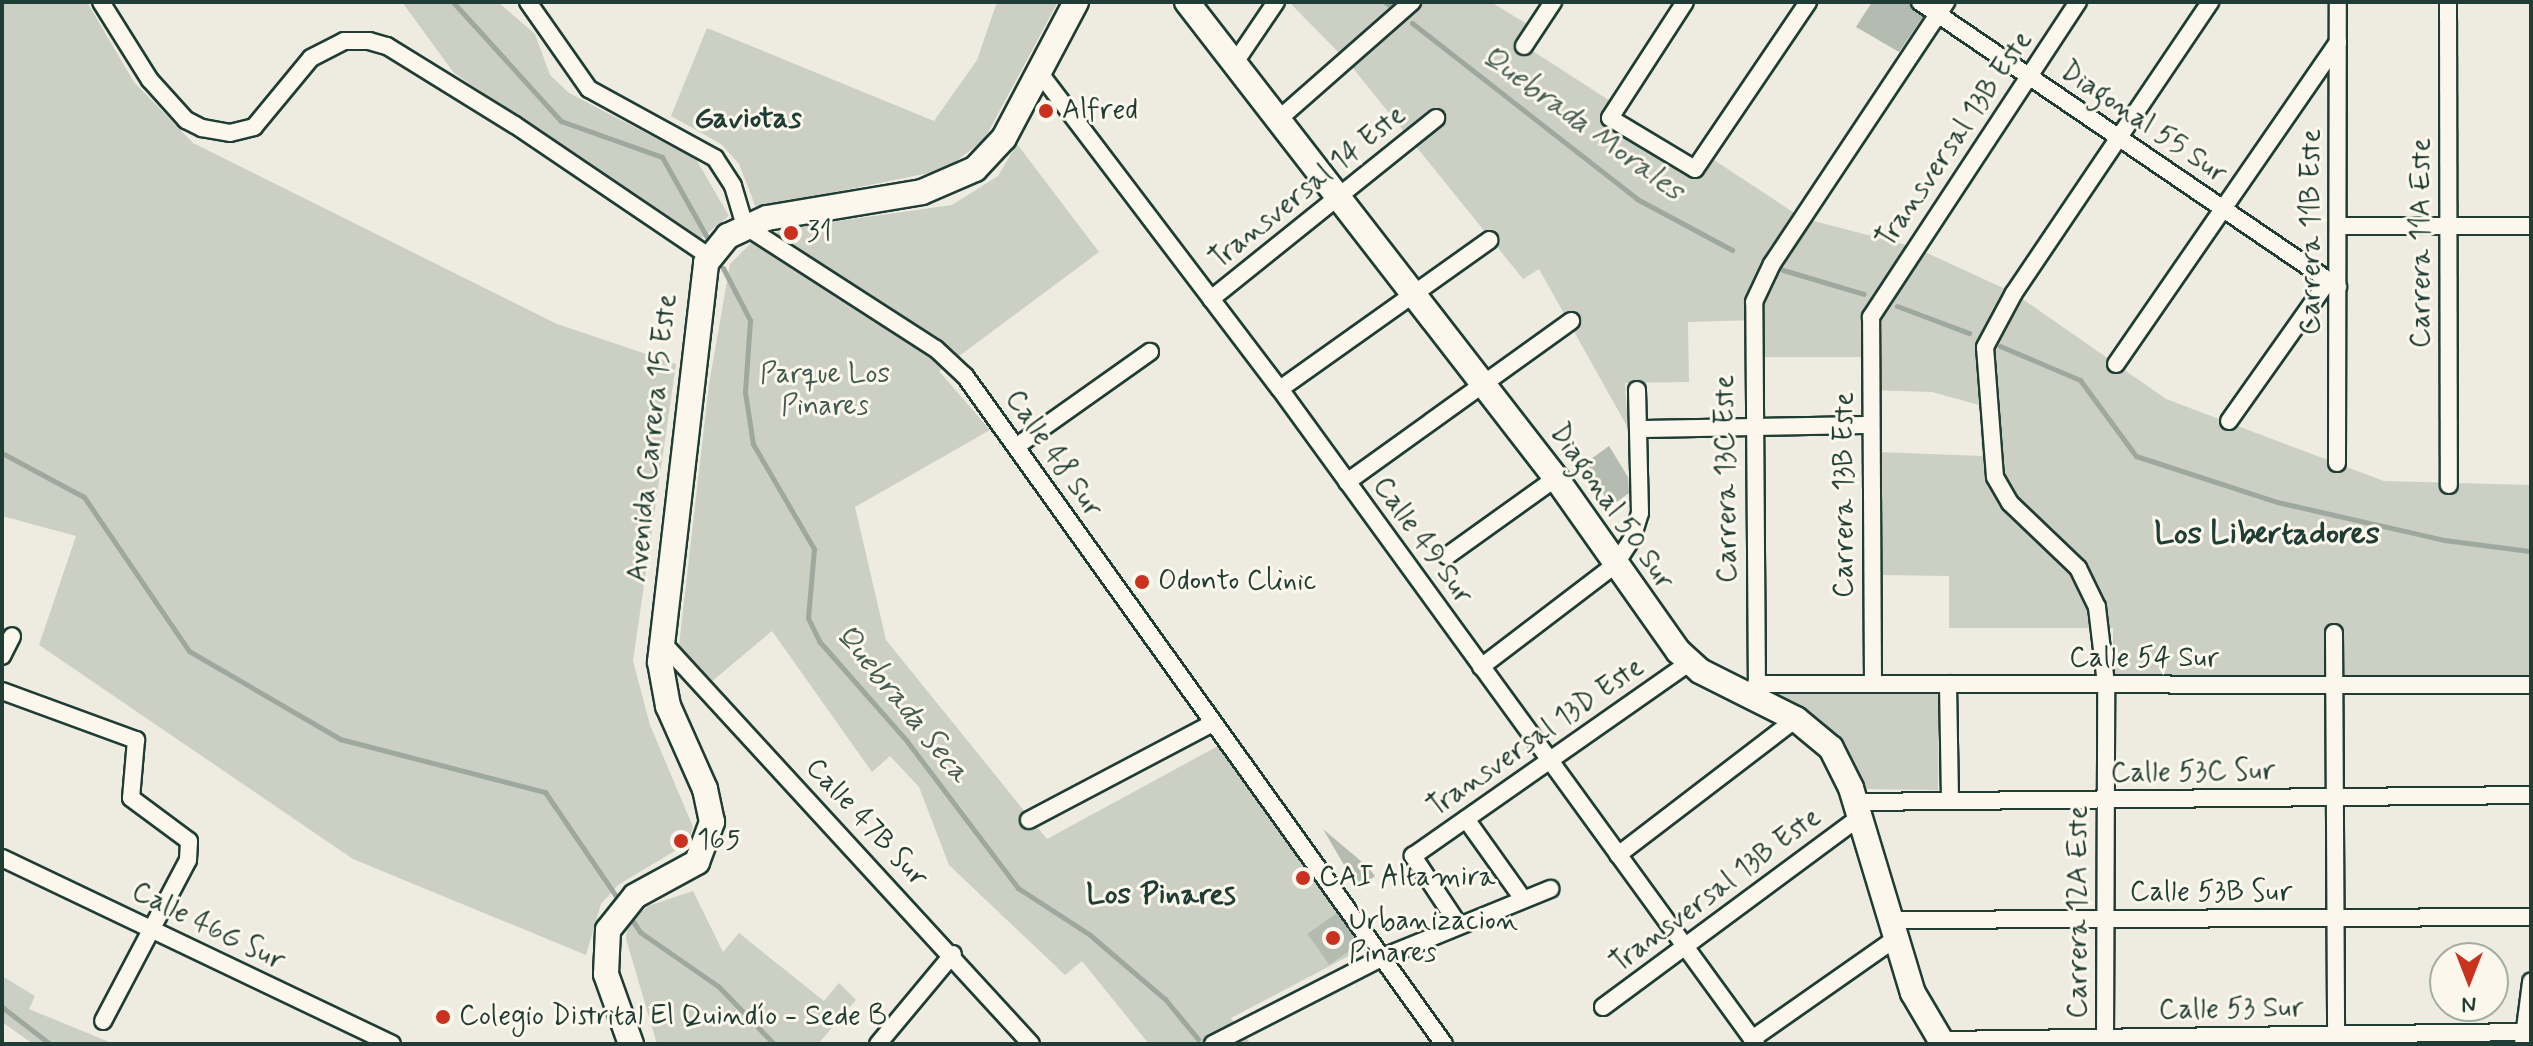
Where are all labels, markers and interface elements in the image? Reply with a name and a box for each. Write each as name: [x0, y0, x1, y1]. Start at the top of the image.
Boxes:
street label: Transversal 13B Este: [1870, 25, 2040, 255]
water label: Quebrada Morales: [1477, 41, 1687, 207]
street label: Diagonal 55 Sur: [2053, 55, 2233, 191]
place label: Alfred: [1062, 94, 1138, 128]
street label: Transversal 14 Este: [1203, 99, 1413, 277]
district label: Gaviotas: [694, 101, 802, 137]
marker: Alfred: [1037, 102, 1055, 120]
street label: Carrera 11B Este: [2295, 129, 2329, 335]
street label: Carrera 11A Este: [2405, 140, 2439, 346]
place label: 31: [807, 216, 832, 250]
marker: 31: [782, 224, 800, 242]
street label: Avenida Carrera 15 Este: [621, 291, 685, 585]
park label: Parque Los Pinares: [760, 358, 890, 424]
street label: Carrera 13C Este: [1708, 375, 1746, 583]
street label: Calle 48 Sur: [997, 384, 1109, 524]
street label: Carrera 13B Este: [1828, 392, 1862, 598]
street label: Diagonal 50 Sur: [1541, 418, 1681, 596]
street label: Calle 49 Sur: [1365, 471, 1479, 611]
district label: Los Libertadores: [2154, 515, 2380, 553]
place label: Odonto Clinic: [1158, 565, 1316, 599]
marker: Odonto Clinic: [1133, 573, 1151, 591]
water label: Quebrada Seca: [827, 617, 977, 791]
street label: Calle 54 Sur: [2069, 642, 2219, 676]
street label: Transversal 13D Este: [1421, 651, 1651, 825]
street label: Calle 47B Sur: [798, 752, 934, 894]
street label: Calle 53C Sur: [2110, 755, 2276, 791]
street label: Transversal 13B Este: [1604, 801, 1828, 981]
street label: Carrera 12A Este: [2062, 807, 2096, 1017]
place label: 165: [697, 824, 741, 858]
marker: 165: [672, 832, 690, 850]
place label: CAI Altamira: [1319, 861, 1493, 895]
marker: CAI Altamira: [1294, 869, 1312, 887]
street label: Calle 46G Sur: [126, 875, 290, 979]
street label: Calle 53B Sur: [2130, 876, 2292, 910]
district label: Los Pinares: [1088, 877, 1234, 913]
place label: Urbanizacion Pinares: [1349, 905, 1518, 971]
marker: Urbanizacion Pinares: [1324, 929, 1342, 947]
north arrow: [2429, 942, 2509, 1022]
text: N: [2462, 990, 2476, 1018]
street label: Calle 53 Sur: [2158, 992, 2304, 1028]
place label: Colegio Distrital El Quindío - Sede B: [459, 1000, 881, 1034]
marker: Colegio Distrital El Quindío - Sede B: [434, 1008, 452, 1026]

